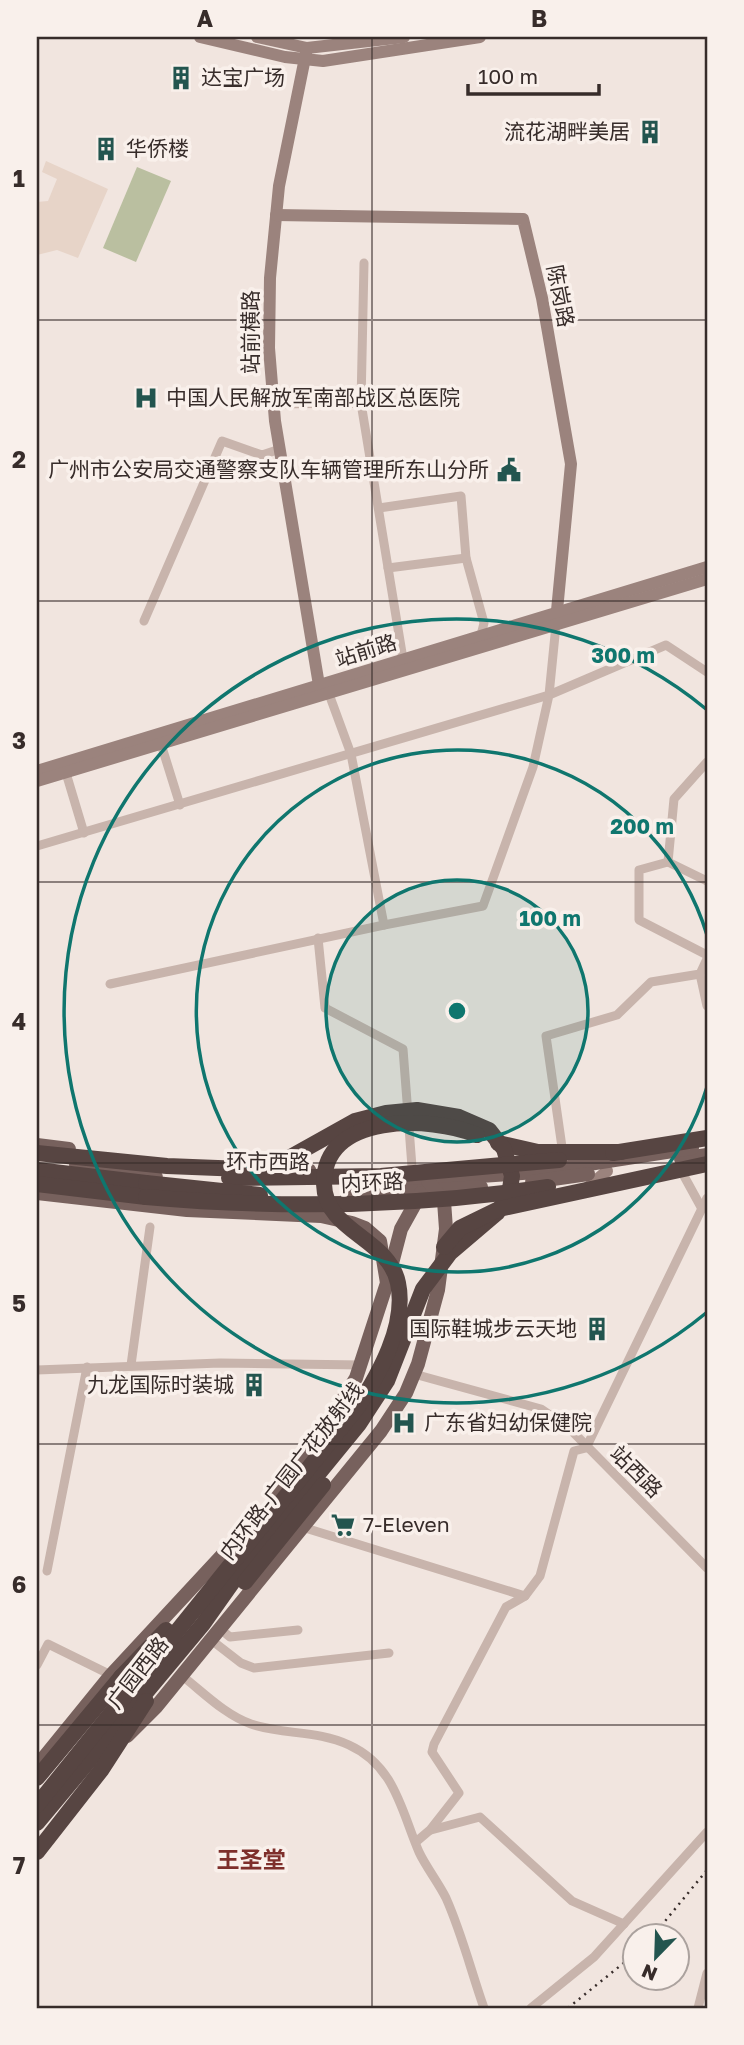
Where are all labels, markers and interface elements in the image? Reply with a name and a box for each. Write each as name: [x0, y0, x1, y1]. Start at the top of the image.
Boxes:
text: A: [197, 4, 214, 32]
text: B: [531, 4, 547, 32]
scale bar: [468, 52, 599, 96]
text: 100 m: [478, 63, 538, 89]
building icon: 达宝广场: [167, 64, 195, 92]
place label: 达宝广场: [201, 64, 285, 90]
place label: 流花湖畔美居: [504, 118, 630, 144]
building icon: 流花湖畔美居: [636, 118, 664, 146]
building icon: 华侨楼: [92, 135, 120, 163]
place label: 华侨楼: [126, 135, 189, 161]
text: 1: [13, 164, 25, 192]
street label: 陈岗路: [542, 262, 580, 329]
street label: 站前横路: [237, 290, 263, 374]
hospital icon: 中国人民解放军南部战区总医院: [132, 384, 160, 412]
place label: 中国人民解放军南部战区总医院: [166, 384, 460, 410]
text: 2: [12, 445, 26, 473]
place label: 广州市公安局交通警察支队车辆管理所东山分所: [48, 456, 489, 482]
public building icon: 广州市公安局交通警察支队车辆管理所东山分所: [495, 456, 523, 484]
street label: 站前路: [332, 628, 400, 672]
text: 300 m: [591, 642, 655, 668]
text: 3: [12, 726, 26, 754]
text: 200 m: [610, 813, 674, 839]
text: 100 m: [519, 905, 581, 931]
centre of rings: [445, 999, 469, 1023]
text: 4: [12, 1007, 26, 1035]
street label: 环市西路: [226, 1147, 310, 1175]
street label: 内环路: [340, 1167, 404, 1197]
text: 5: [12, 1289, 26, 1317]
place label: 国际鞋城步云天地: [409, 1315, 577, 1341]
building icon: 国际鞋城步云天地: [583, 1315, 611, 1343]
place label: 九龙国际时装城: [87, 1371, 234, 1397]
building icon: 九龙国际时装城: [240, 1371, 268, 1399]
street label: 内环路-广园广花放射线: [214, 1376, 369, 1564]
hospital icon: 广东省妇幼保健院: [390, 1409, 418, 1437]
place label: 广东省妇幼保健院: [424, 1409, 592, 1435]
street label: 站西路: [605, 1440, 668, 1503]
supermarket icon: 7-Eleven: [329, 1511, 357, 1539]
place label: 7-Eleven: [363, 1511, 450, 1537]
text: 6: [12, 1570, 26, 1598]
street label: 广园西路: [101, 1631, 173, 1713]
district label: 王圣堂: [217, 1845, 286, 1873]
text: 7: [13, 1851, 25, 1879]
north arrow: [622, 1923, 692, 1993]
text: N: [638, 1960, 660, 1987]

